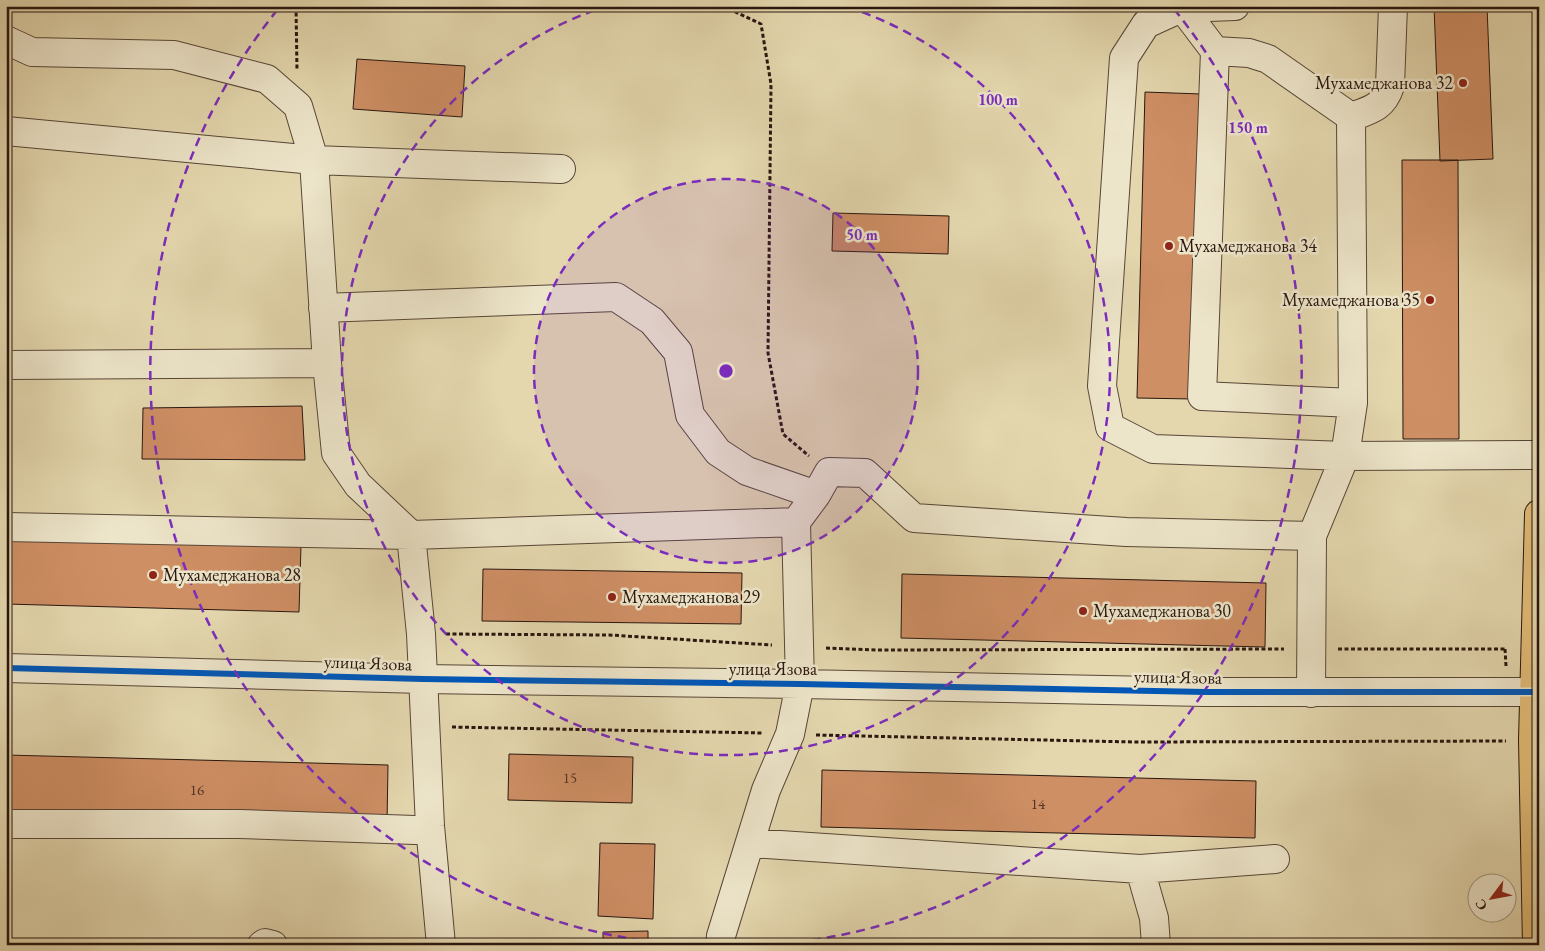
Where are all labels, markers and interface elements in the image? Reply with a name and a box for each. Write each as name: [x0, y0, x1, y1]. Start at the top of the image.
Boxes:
place label: Мухамеджанова 32: [1315, 71, 1453, 94]
marker: Мухамеджанова 32: [1457, 77, 1469, 89]
text: 100 m: [978, 90, 1018, 109]
text: 150 m: [1228, 118, 1268, 137]
text: 50 m: [846, 225, 878, 244]
place label: Мухамеджанова 34: [1179, 234, 1317, 257]
marker: Мухамеджанова 34: [1163, 240, 1175, 252]
place label: Мухамеджанова 35: [1282, 288, 1420, 311]
marker: Мухамеджанова 35: [1424, 294, 1436, 306]
centre of rings: [717, 362, 735, 380]
place label: Мухамеджанова 28: [163, 563, 301, 586]
marker: Мухамеджанова 28: [147, 569, 159, 581]
place label: Мухамеджанова 29: [622, 585, 760, 608]
marker: Мухамеджанова 29: [606, 591, 618, 603]
place label: Мухамеджанова 30: [1093, 599, 1231, 622]
marker: Мухамеджанова 30: [1077, 605, 1089, 617]
street label: улица Язова: [323, 649, 413, 676]
street label: улица Язова: [729, 657, 818, 680]
street label: улица Язова: [1134, 664, 1223, 689]
house number: 15: [563, 768, 577, 787]
house number: 16: [190, 780, 204, 799]
house number: 14: [1031, 794, 1046, 813]
north arrow: [1468, 874, 1518, 924]
text: С: [1471, 896, 1491, 914]

